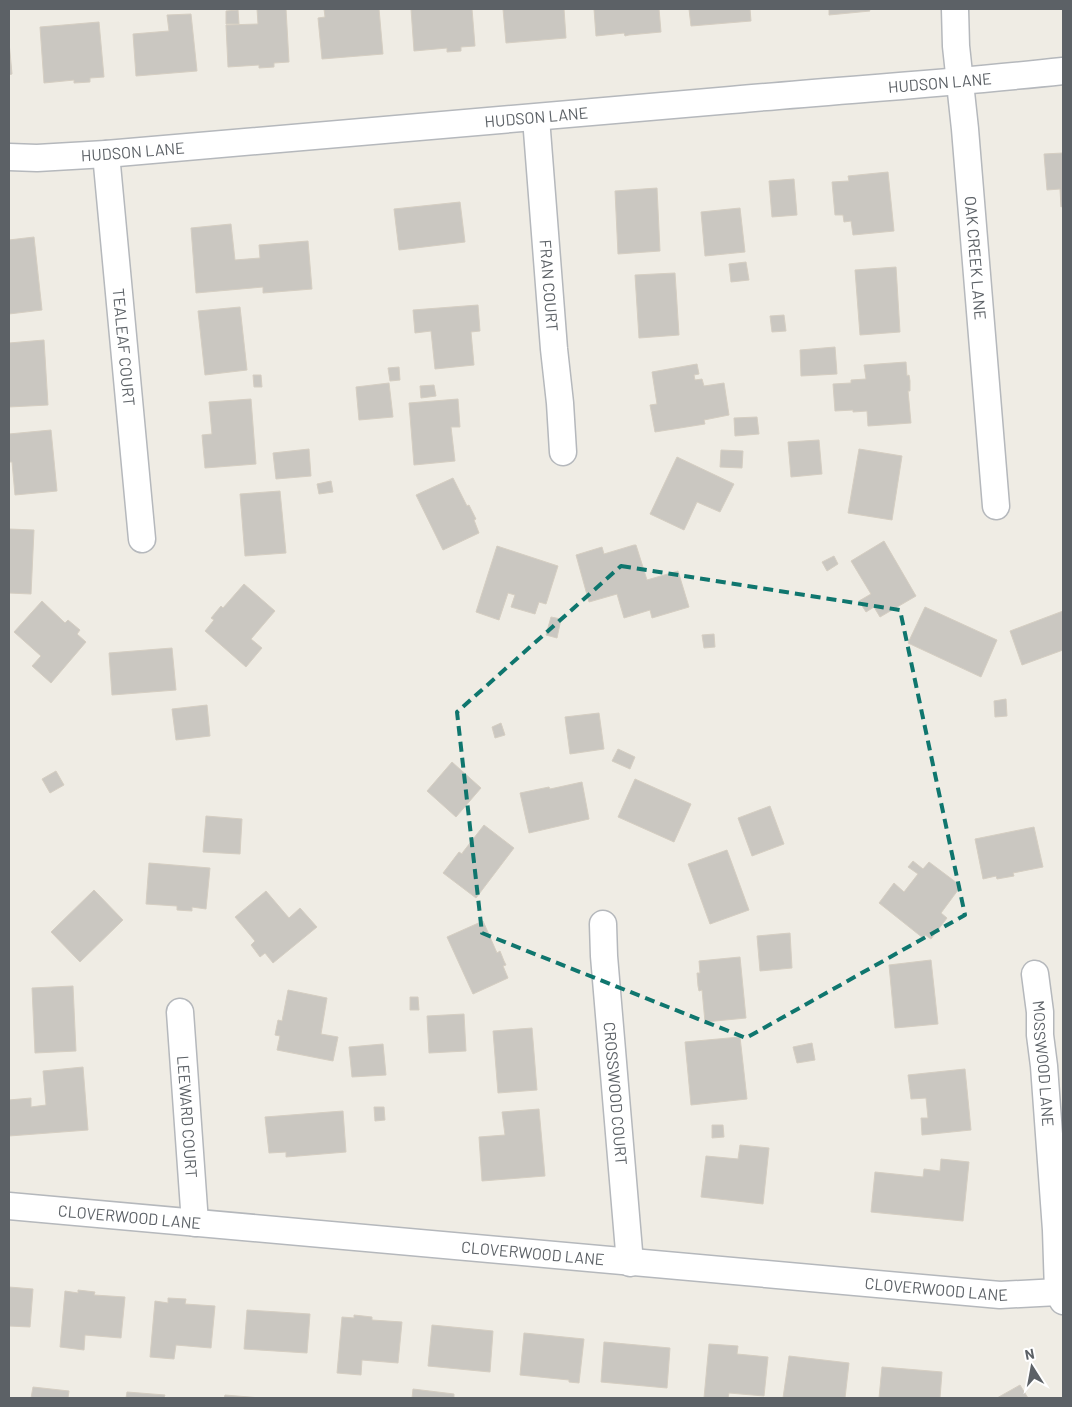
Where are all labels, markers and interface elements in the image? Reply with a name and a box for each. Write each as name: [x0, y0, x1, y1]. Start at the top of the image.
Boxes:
street label: HUDSON LANE: [887, 68, 992, 96]
street label: HUDSON LANE: [484, 103, 589, 131]
street label: HUDSON LANE: [80, 138, 185, 164]
street label: OAK CREEK LANE: [962, 195, 991, 321]
street label: FRAN COURT: [536, 239, 563, 332]
street label: TEALEAF COURT: [110, 287, 140, 407]
street label: MOSSWOOD LANE: [1030, 999, 1058, 1127]
street label: CROSSWOOD COURT: [601, 1021, 632, 1166]
street label: LEEWARD COURT: [174, 1055, 202, 1179]
street label: CLOVERWOOD LANE: [57, 1200, 202, 1232]
street label: CLOVERWOOD LANE: [461, 1237, 605, 1268]
street label: CLOVERWOOD LANE: [864, 1273, 1008, 1304]
north arrow: [1007, 1342, 1057, 1392]
text: N: [1023, 1345, 1036, 1363]

